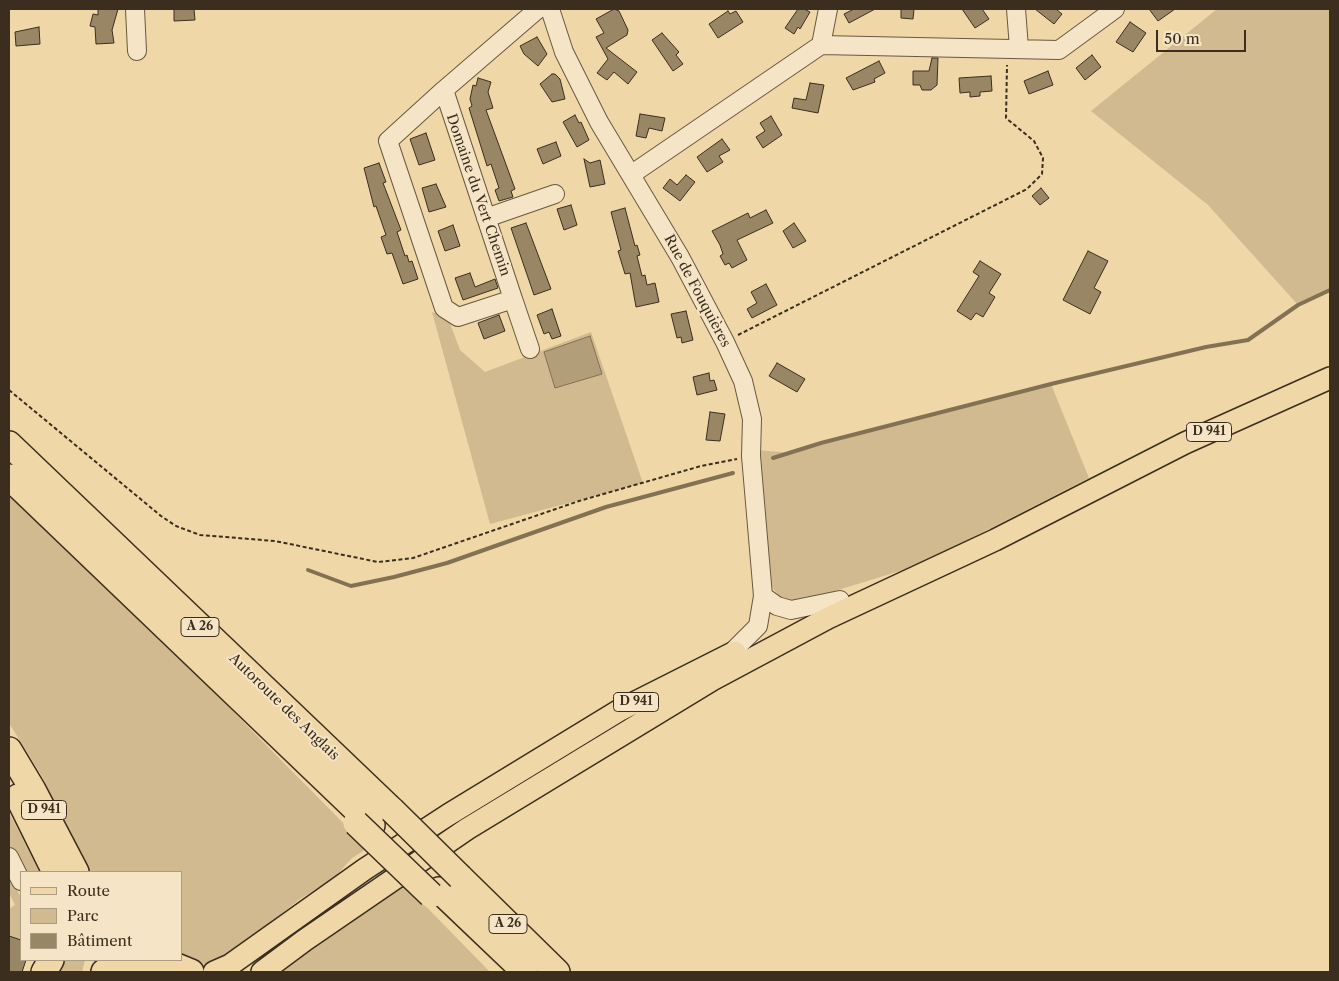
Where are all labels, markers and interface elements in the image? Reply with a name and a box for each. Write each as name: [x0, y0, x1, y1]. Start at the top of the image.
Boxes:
scale bar: [1159, 20, 1249, 52]
text: 50 m: [1164, 29, 1200, 48]
street label: Domaine du Vert Chemin: [442, 112, 514, 278]
street label: Rue de Fouquières: [660, 232, 734, 350]
road number: D 941: [1186, 422, 1232, 442]
road number: A 26: [181, 618, 219, 636]
street label: Autoroute des Anglais: [226, 650, 342, 764]
road number: D 941: [614, 692, 658, 712]
road number: D 941: [22, 800, 66, 820]
legend: [20, 871, 182, 961]
text: Route: [67, 881, 110, 900]
text: Parc: [67, 906, 99, 925]
road number: A 26: [489, 914, 527, 934]
text: Bâtiment: [67, 931, 132, 950]

